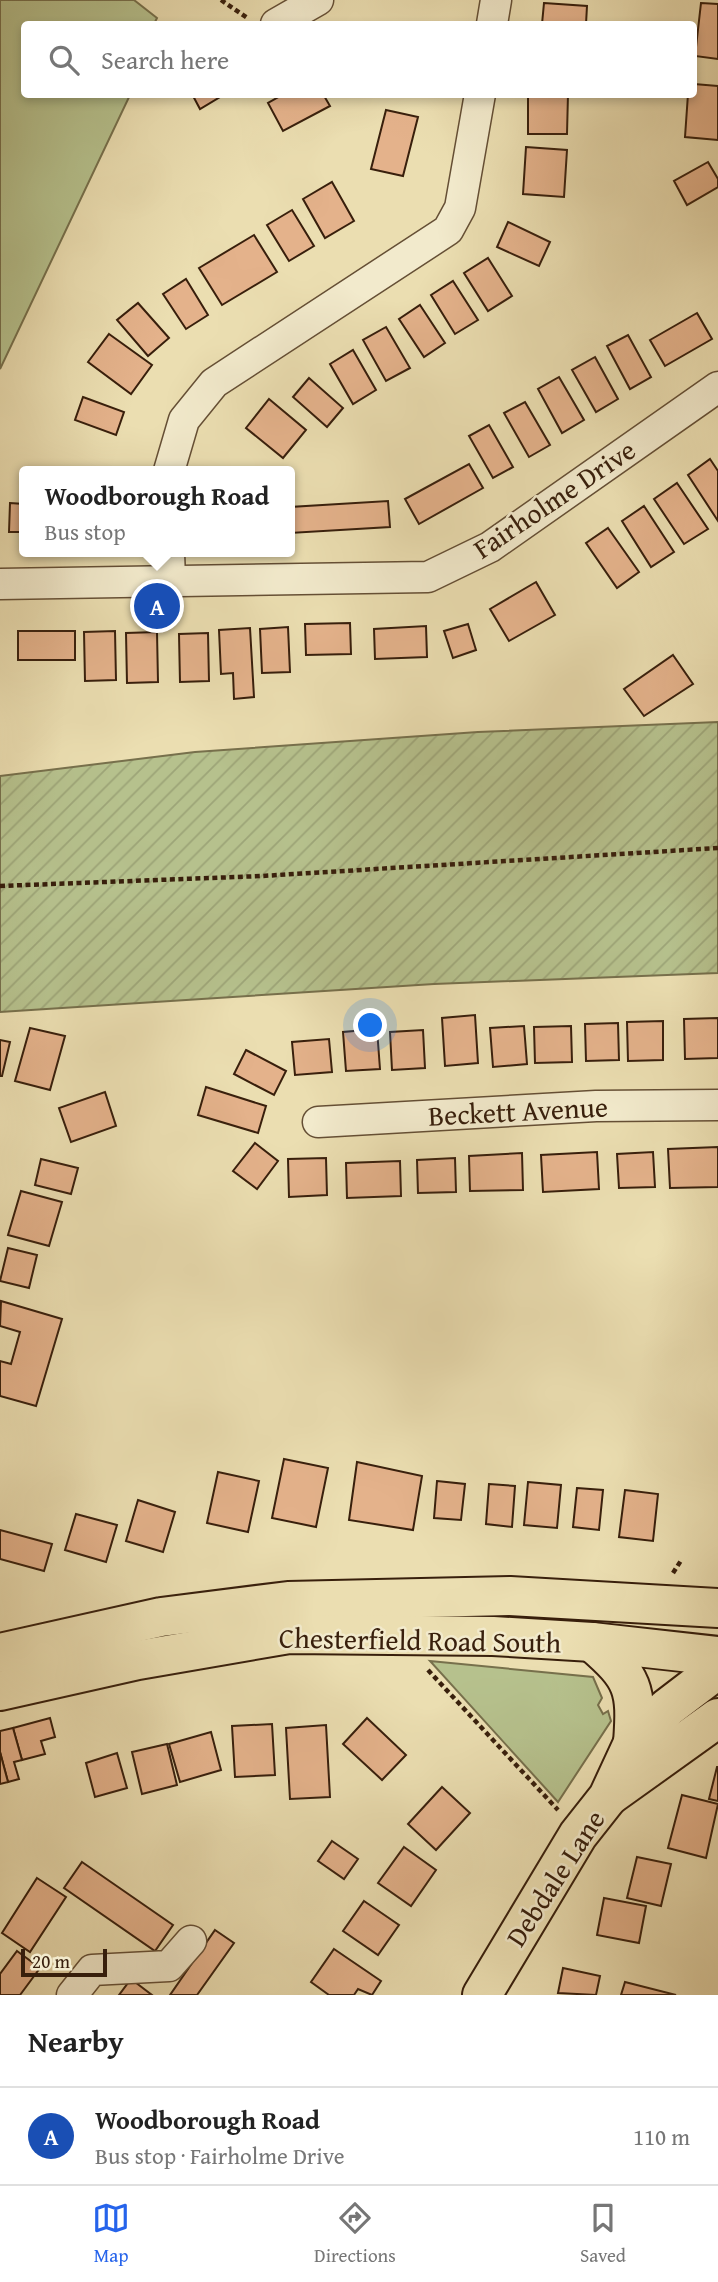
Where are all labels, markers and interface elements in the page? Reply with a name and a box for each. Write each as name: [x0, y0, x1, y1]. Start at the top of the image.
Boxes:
search box: [21, 21, 697, 98]
text: Search here: [101, 40, 229, 79]
icon: search: [45, 41, 83, 79]
street label: Fairholme Drive: [464, 429, 643, 568]
popup: [19, 466, 295, 557]
text: Woodborough Road: [44, 476, 270, 515]
text: Bus stop: [44, 515, 126, 548]
pin: A: [134, 580, 180, 632]
your location: [353, 1008, 387, 1042]
street label: Beckett Avenue: [427, 1085, 609, 1136]
street label: Chesterfield Road South: [279, 1617, 562, 1662]
street label: Debdale Lane: [495, 1801, 614, 1954]
scale bar: [21, 1946, 107, 1978]
text: 20 m: [32, 1947, 70, 1975]
text: Nearby: [28, 2019, 124, 2063]
text: Woodborough Road: [95, 2100, 320, 2139]
text: A: [44, 2120, 58, 2153]
text: 110 m: [633, 2120, 690, 2153]
text: Bus stop · Fairholme Drive: [95, 2139, 345, 2172]
tab: Map: [92, 2199, 130, 2269]
tab: Directions: [314, 2199, 396, 2269]
tab: Saved: [580, 2199, 626, 2269]

